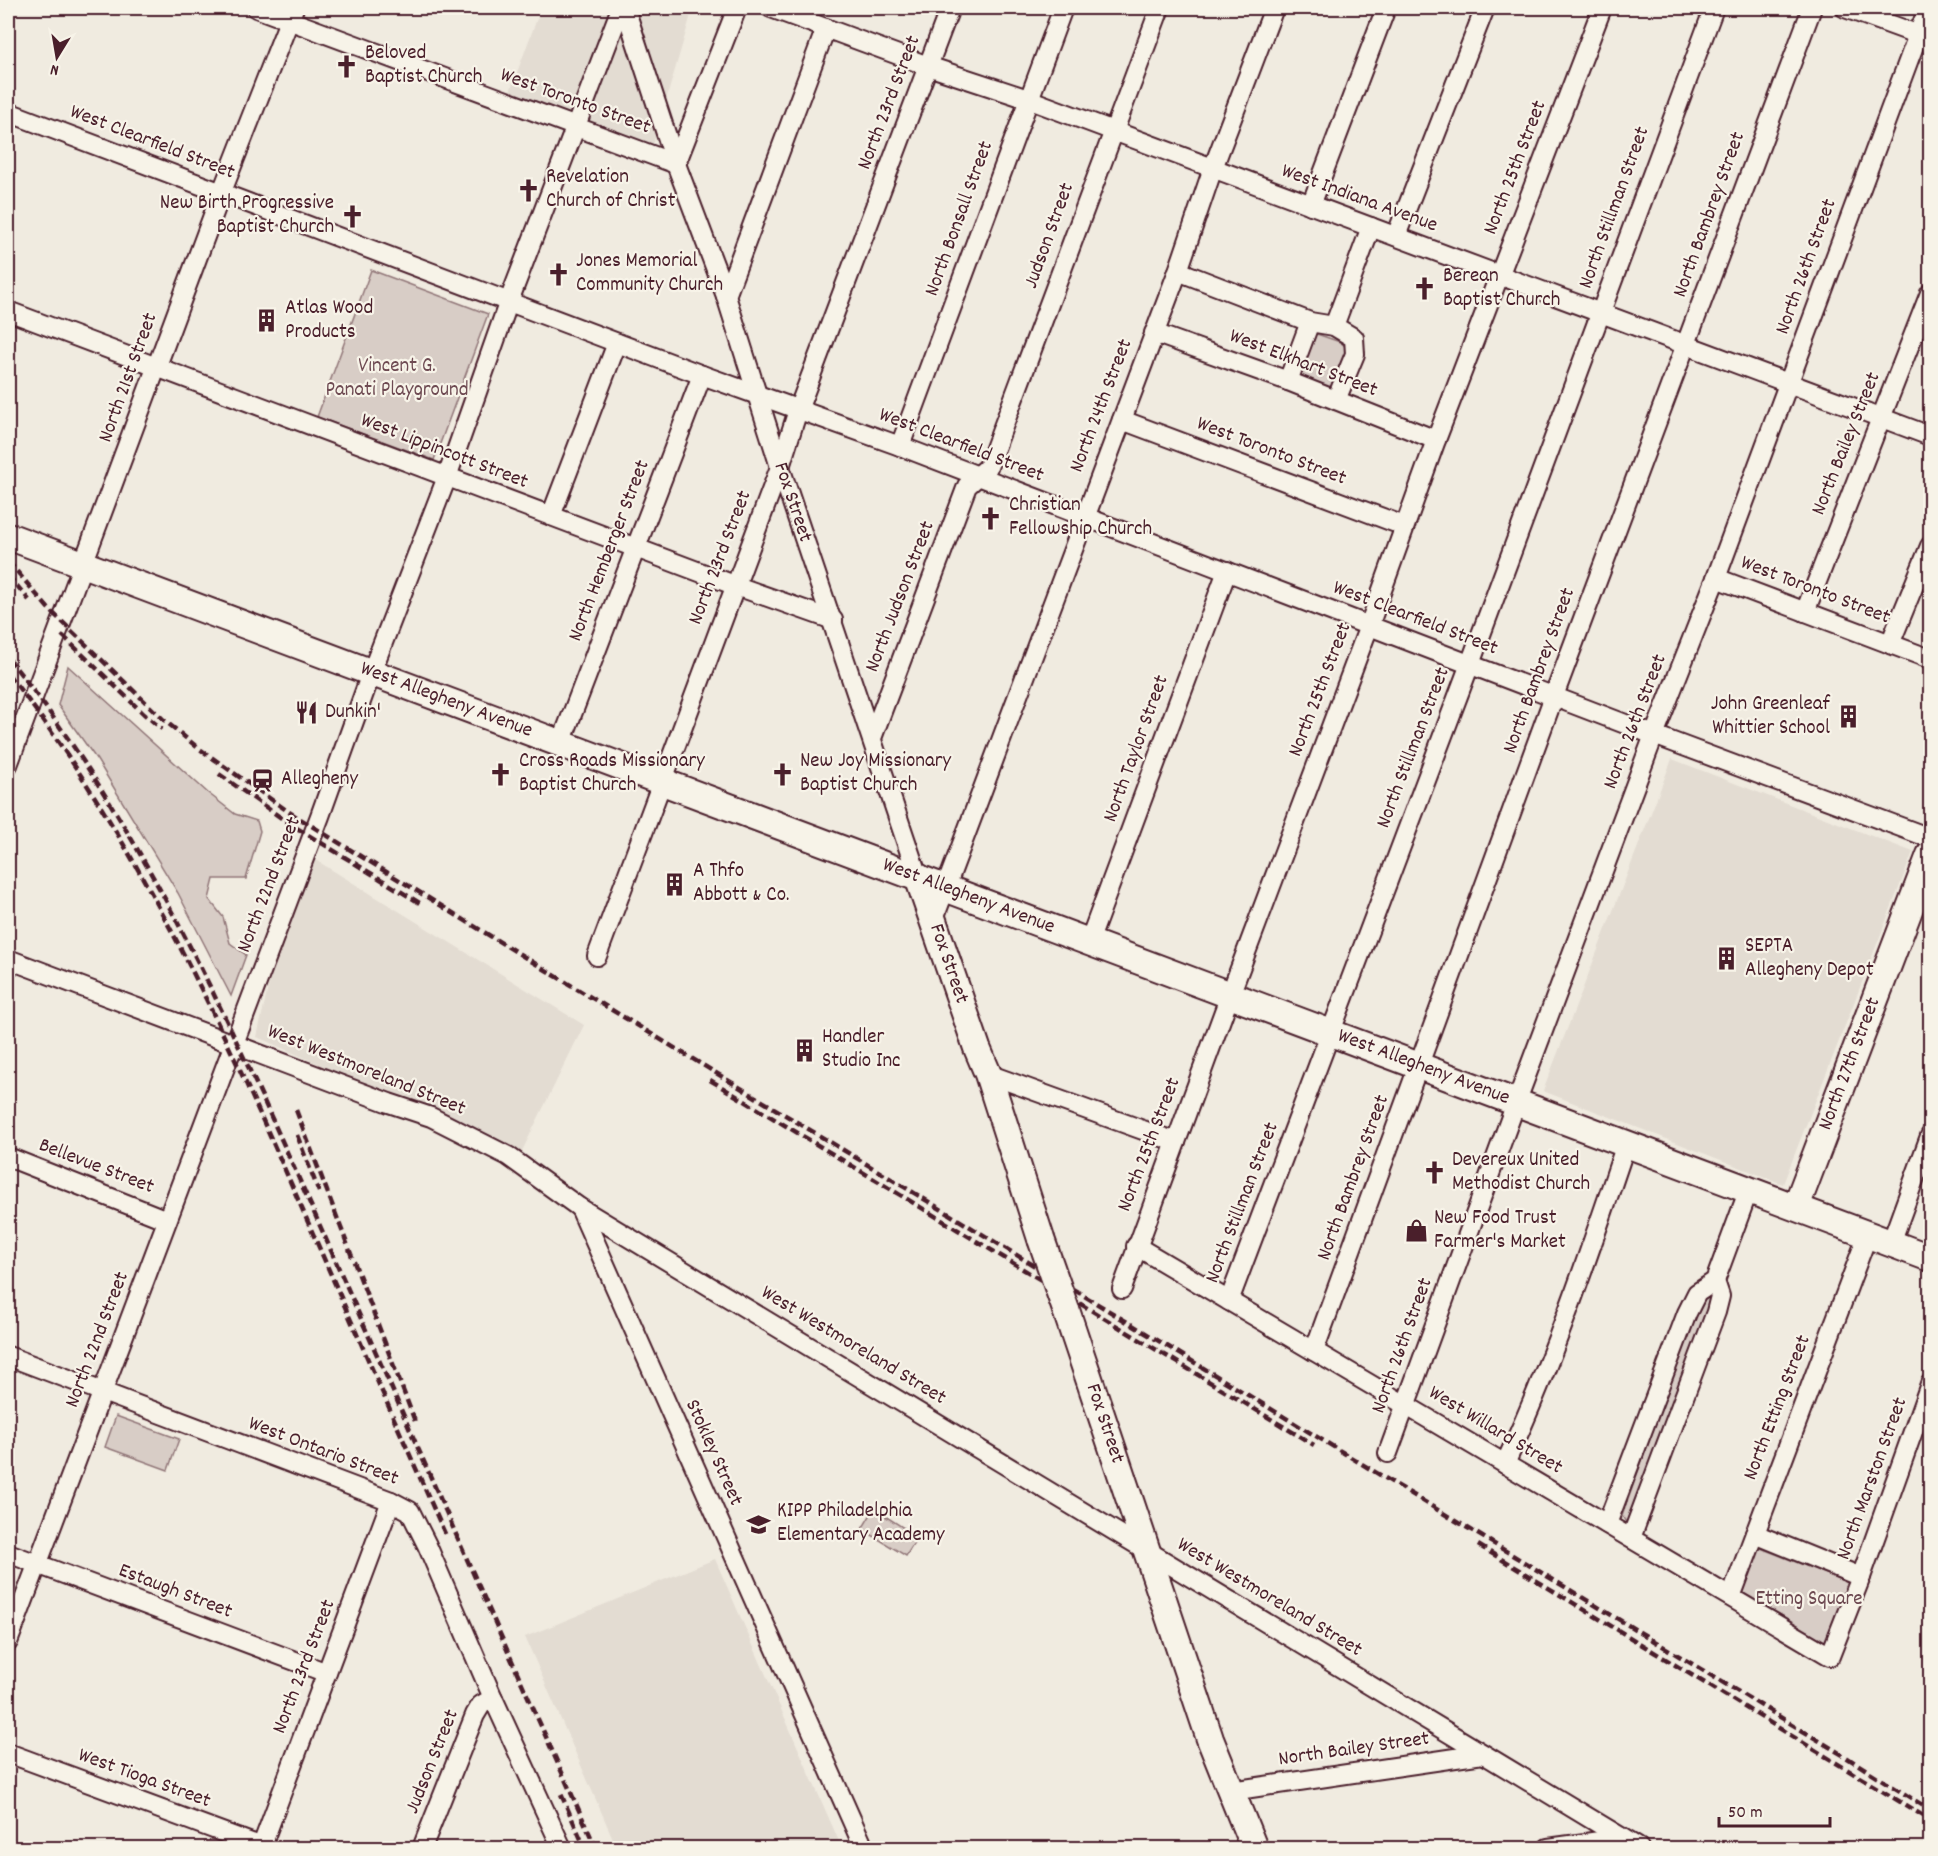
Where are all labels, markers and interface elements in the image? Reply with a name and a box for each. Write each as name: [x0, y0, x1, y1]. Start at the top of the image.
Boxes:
north arrow: [27, 27, 87, 87]
street label: North 23rd Street: [851, 31, 929, 175]
place label: Beloved Baptist Church: [365, 39, 482, 93]
church icon: Beloved Baptist Church: [334, 53, 360, 79]
text: N: [48, 57, 61, 81]
street label: West Toronto Street: [495, 61, 655, 143]
street label: North 25th Street: [1477, 96, 1555, 240]
street label: West Clearfield Street: [65, 98, 239, 188]
street label: North Stillman Street: [1572, 123, 1658, 293]
street label: North Bambrey Street: [1666, 128, 1754, 302]
street label: North Bonsall Street: [918, 137, 1002, 301]
street label: West Indiana Avenue: [1277, 157, 1441, 241]
place label: Revelation Church of Christ: [546, 163, 676, 217]
church icon: Revelation Church of Christ: [515, 177, 541, 203]
street label: Judson Street: [1017, 179, 1083, 293]
place label: New Birth Progressive Baptist Church: [160, 189, 334, 243]
street label: North 26th Street: [1769, 195, 1846, 339]
church icon: New Birth Progressive Baptist Church: [339, 203, 365, 229]
place label: Jones Memorial Community Church: [576, 247, 723, 301]
church icon: Jones Memorial Community Church: [545, 261, 571, 287]
place label: Berean Baptist Church: [1443, 262, 1560, 316]
church icon: Berean Baptist Church: [1412, 276, 1438, 302]
place label: Atlas Wood Products: [285, 294, 373, 348]
building icon: Atlas Wood Products: [254, 308, 280, 334]
street label: North 21st Street: [92, 309, 166, 447]
street label: West Elkhart Street: [1224, 322, 1382, 406]
street label: North 24th Street: [1063, 335, 1141, 477]
park label: Vincent G. Panati Playground: [325, 352, 469, 406]
street label: North Bailey Street: [1805, 368, 1889, 520]
street label: West Clearfield Street: [874, 401, 1048, 491]
street label: West Lippincott Street: [356, 406, 532, 498]
street label: West Toronto Street: [1192, 410, 1351, 494]
street label: North Hemberger Street: [562, 456, 659, 646]
street label: Fox Street: [765, 459, 819, 547]
street label: North 23rd Street: [682, 486, 760, 630]
place label: Christian Fellowship Church: [1009, 491, 1152, 545]
church icon: Christian Fellowship Church: [978, 505, 1004, 531]
street label: North Judson Street: [858, 517, 944, 677]
street label: West Toronto Street: [1736, 549, 1895, 633]
street label: West Clearfield Street: [1328, 574, 1502, 664]
street label: North Bambrey Street: [1496, 584, 1584, 758]
street label: North 25th Street: [1282, 618, 1360, 762]
street label: North 26th Street: [1596, 650, 1676, 794]
street label: West Allegheny Avenue: [356, 655, 537, 747]
street label: North Stillman Street: [1369, 663, 1459, 833]
street label: North Taylor Street: [1096, 671, 1178, 827]
place label: John Greenleaf Whittier School: [1711, 690, 1831, 744]
place label: Dunkin': [325, 698, 381, 728]
restaurant icon: Dunkin': [294, 700, 320, 726]
building icon: John Greenleaf Whittier School: [1835, 704, 1861, 730]
place label: Cross Roads Missionary Baptist Church: [519, 747, 705, 801]
place label: New Joy Missionary Baptist Church: [800, 747, 952, 801]
church icon: Cross Roads Missionary Baptist Church: [488, 761, 514, 787]
church icon: New Joy Missionary Baptist Church: [769, 761, 795, 787]
place label: Allegheny: [281, 765, 358, 795]
station icon: Allegheny: [250, 767, 276, 793]
street label: North 22nd Street: [230, 812, 310, 957]
street label: West Allegheny Avenue: [878, 851, 1059, 943]
place label: A Thfo Abbott & Co.: [693, 857, 790, 911]
building icon: A Thfo Abbott & Co.: [662, 871, 688, 897]
street label: Fox Street: [920, 920, 976, 1008]
place label: SEPTA Allegheny Depot: [1745, 932, 1874, 986]
building icon: SEPTA Allegheny Depot: [1714, 946, 1740, 972]
street label: North 27th Street: [1811, 993, 1889, 1135]
street label: West Westmoreland Street: [262, 1017, 470, 1125]
street label: West Allegheny Avenue: [1333, 1022, 1514, 1114]
place label: Handler Studio Inc: [822, 1023, 901, 1077]
building icon: Handler Studio Inc: [791, 1037, 817, 1063]
street label: North 25th Street: [1111, 1073, 1189, 1217]
street label: North Bambrey Street: [1310, 1091, 1398, 1265]
street label: North Stillman Street: [1198, 1118, 1288, 1288]
street label: Bellevue Street: [34, 1131, 158, 1203]
place label: Devereux United Methodist Church: [1452, 1146, 1590, 1200]
church icon: Devereux United Methodist Church: [1421, 1160, 1447, 1186]
place label: New Food Trust Farmer's Market: [1434, 1204, 1566, 1258]
shop icon: New Food Trust Farmer's Market: [1403, 1218, 1429, 1244]
street label: North 22nd Street: [58, 1267, 138, 1412]
street label: North 26th Street: [1365, 1274, 1442, 1418]
street label: West Westmoreland Street: [755, 1279, 952, 1413]
street label: North Etting Street: [1737, 1331, 1820, 1485]
street label: West Willard Street: [1422, 1379, 1568, 1483]
street label: Fox Street: [1077, 1380, 1132, 1468]
street label: North Marston Street: [1830, 1393, 1916, 1565]
street label: Stokley Street: [676, 1395, 750, 1511]
street label: West Ontario Street: [243, 1410, 403, 1495]
place label: KIPP Philadelphia Elementary Academy: [777, 1497, 945, 1551]
school or university icon: KIPP Philadelphia Elementary Academy: [746, 1511, 772, 1537]
street label: West Westmoreland Street: [1171, 1531, 1368, 1665]
street label: Estaugh Street: [114, 1557, 236, 1628]
park label: Etting Square: [1755, 1585, 1863, 1615]
street label: North 23rd Street: [266, 1595, 344, 1739]
street label: Judson Street: [398, 1705, 468, 1819]
street label: North Bailey Street: [1277, 1725, 1432, 1775]
street label: West Tioga Street: [73, 1741, 215, 1817]
scale bar: [1719, 1790, 1830, 1828]
text: 50 m: [1728, 1801, 1763, 1826]

